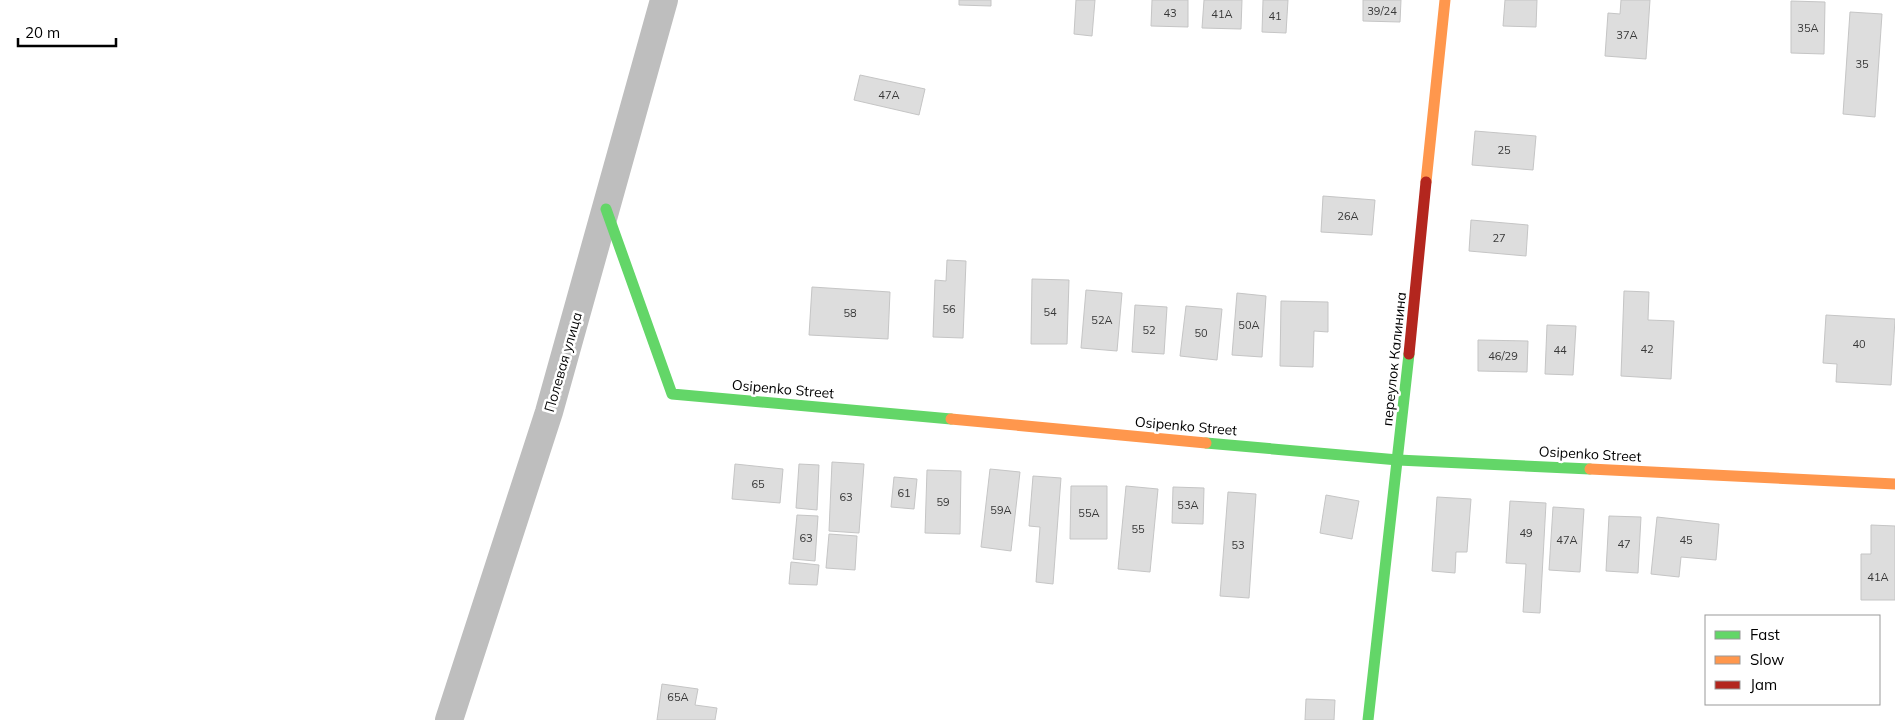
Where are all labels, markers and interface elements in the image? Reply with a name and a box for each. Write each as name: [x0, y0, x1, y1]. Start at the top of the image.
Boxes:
house number: 39/24: [1367, 4, 1397, 18]
house number: 43: [1163, 6, 1177, 20]
house number: 41А: [1211, 7, 1233, 21]
house number: 41: [1268, 9, 1282, 23]
scale bar: [18, 15, 115, 47]
house number: 35А: [1797, 21, 1819, 35]
text: 20 m: [25, 23, 60, 42]
house number: 37А: [1616, 28, 1638, 42]
house number: 35: [1855, 57, 1869, 71]
house number: 47А: [878, 88, 900, 102]
house number: 25: [1497, 143, 1511, 157]
house number: 26А: [1337, 209, 1359, 223]
house number: 27: [1492, 231, 1506, 245]
street label: переулок Калинина: [1378, 291, 1410, 427]
house number: 56: [942, 302, 956, 316]
house number: 54: [1043, 305, 1057, 319]
house number: 58: [843, 306, 857, 320]
street label: Полевая улица: [540, 310, 586, 414]
house number: 52А: [1091, 313, 1113, 327]
house number: 50А: [1238, 318, 1260, 332]
house number: 52: [1142, 323, 1156, 337]
house number: 50: [1194, 326, 1208, 340]
house number: 40: [1852, 337, 1866, 351]
house number: 42: [1640, 342, 1654, 356]
house number: 44: [1553, 343, 1567, 357]
house number: 46/29: [1488, 349, 1518, 363]
street label: Osipenko Street: [731, 376, 835, 402]
street label: Osipenko Street: [1134, 413, 1238, 439]
street label: Osipenko Street: [1538, 442, 1642, 466]
house number: 65: [751, 477, 765, 491]
house number: 61: [897, 486, 911, 500]
house number: 63: [839, 490, 853, 504]
house number: 59: [936, 495, 950, 509]
house number: 53А: [1177, 498, 1199, 512]
house number: 59А: [990, 503, 1012, 517]
house number: 55А: [1078, 506, 1100, 520]
house number: 55: [1131, 522, 1145, 536]
house number: 49: [1519, 526, 1533, 540]
house number: 63: [799, 531, 813, 545]
house number: 47А: [1556, 533, 1578, 547]
house number: 45: [1679, 533, 1693, 547]
house number: 47: [1617, 537, 1631, 551]
house number: 53: [1231, 538, 1245, 552]
house number: 41А: [1867, 570, 1889, 584]
legend: [1705, 615, 1880, 705]
text: Fast: [1750, 625, 1780, 644]
text: Slow: [1750, 650, 1784, 669]
text: Jam: [1750, 675, 1777, 694]
house number: 65А: [667, 690, 689, 704]

